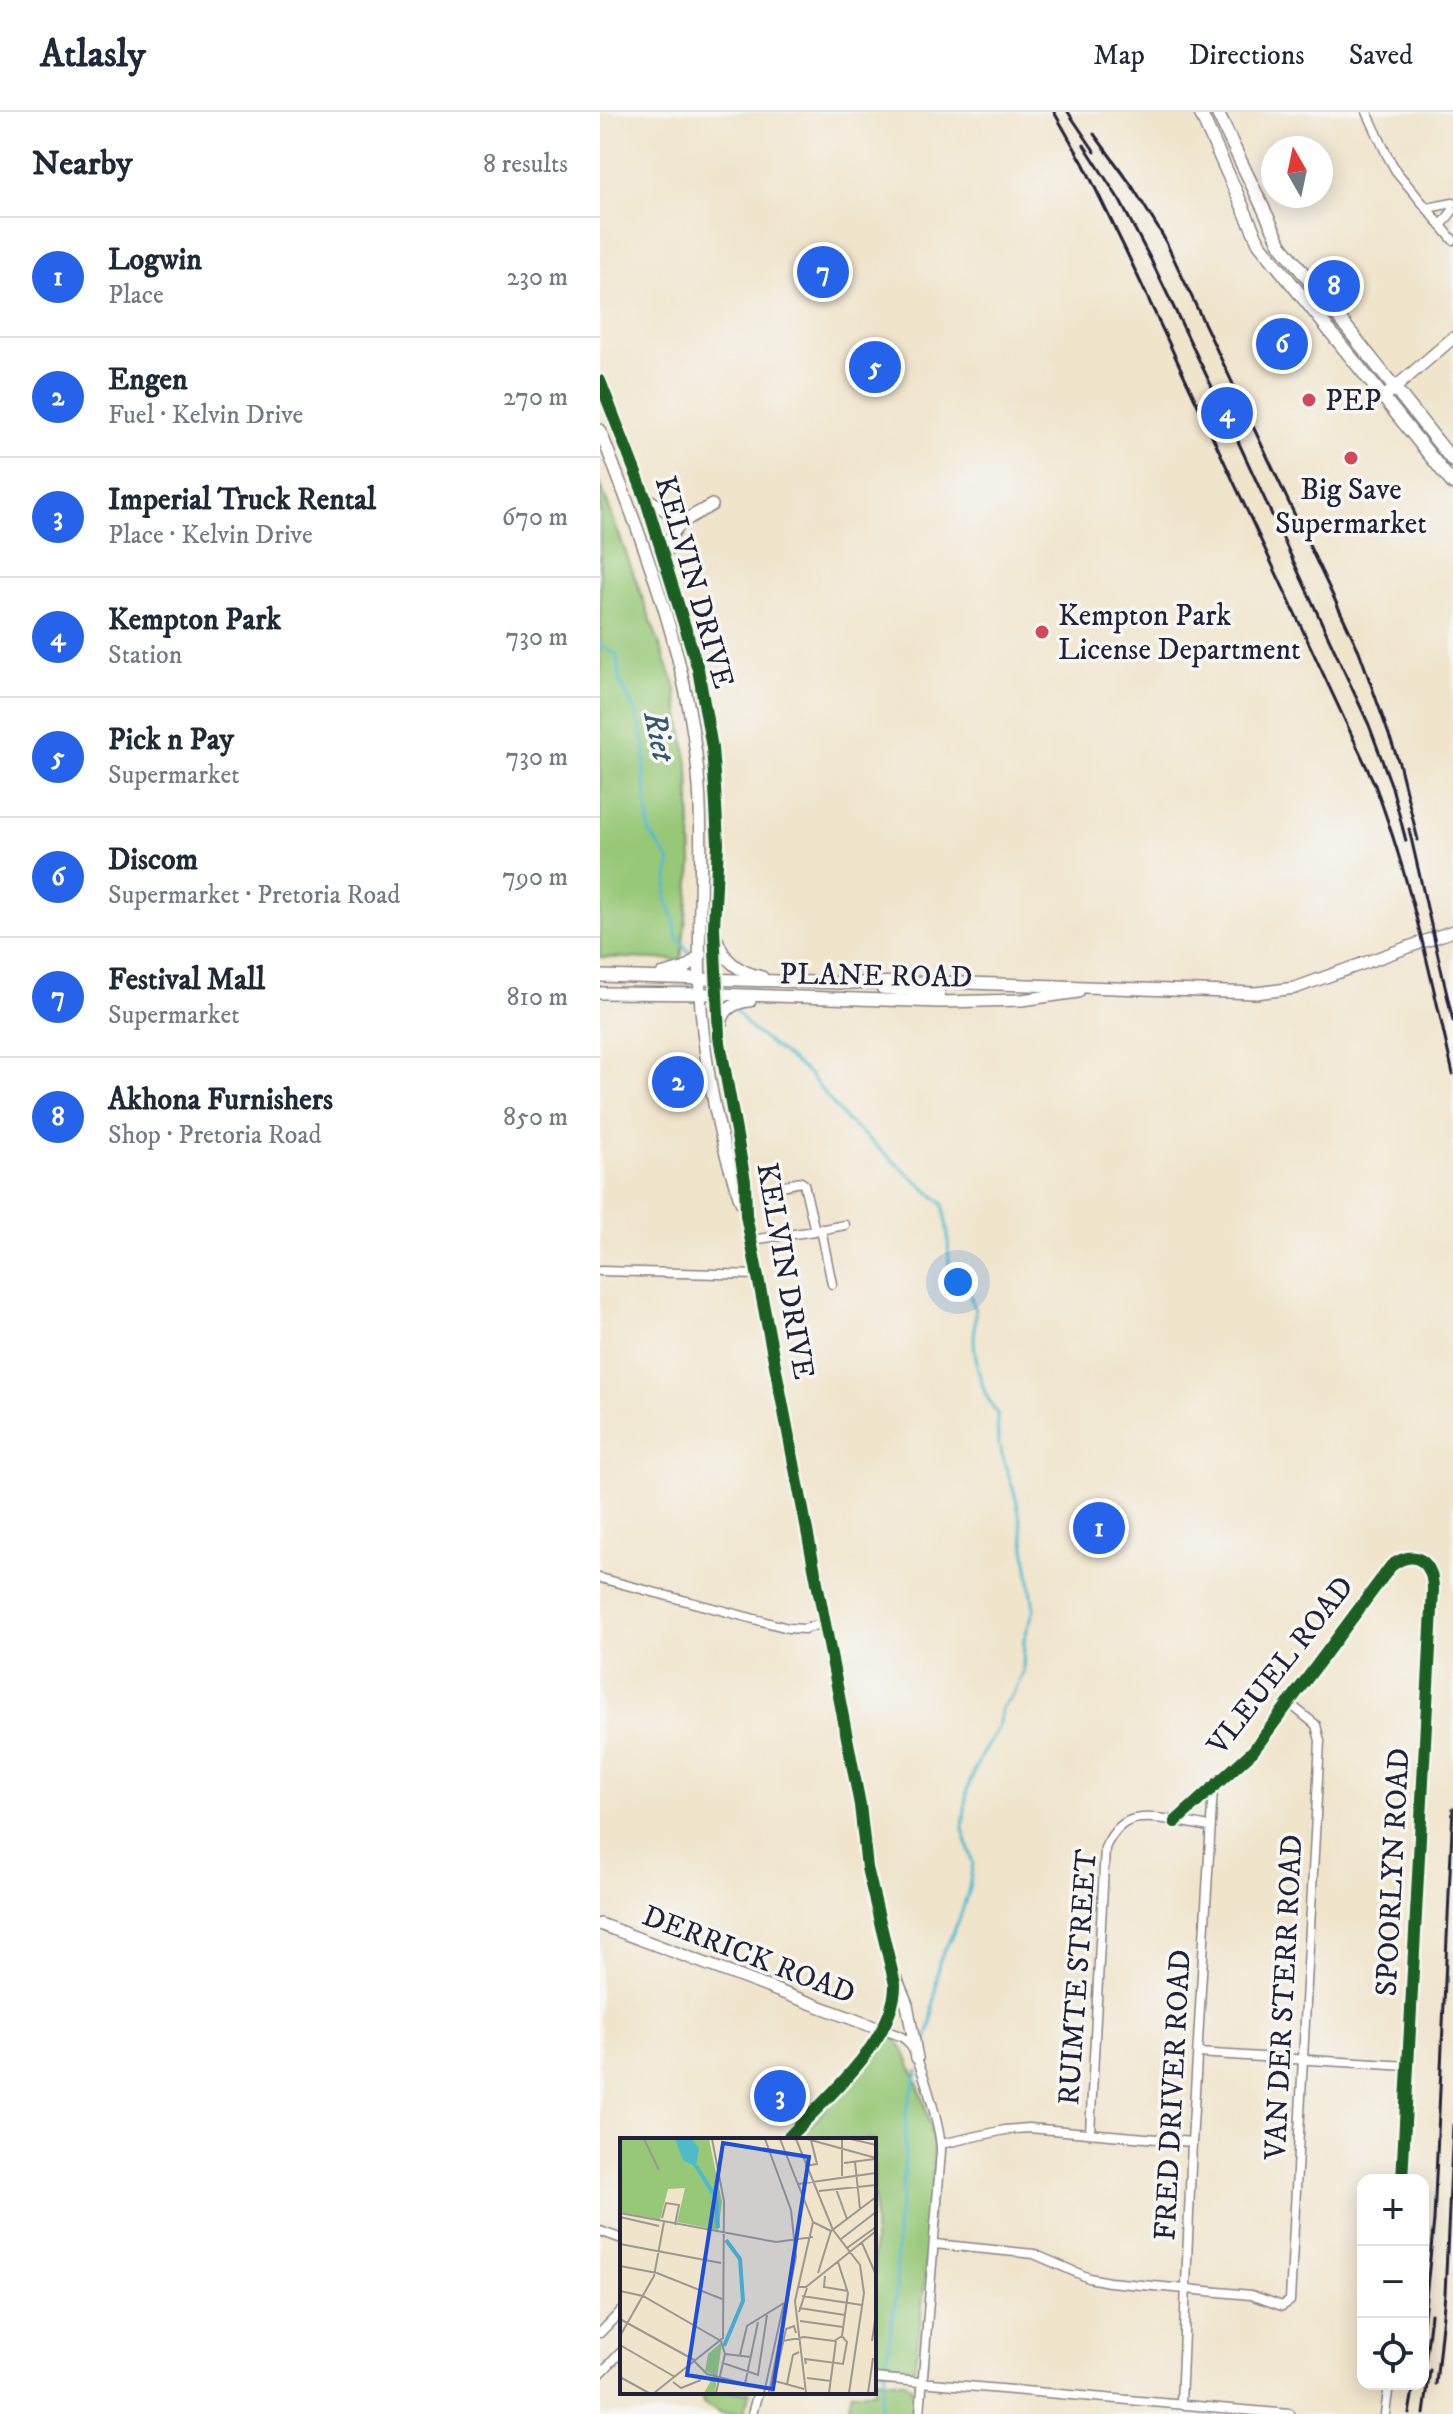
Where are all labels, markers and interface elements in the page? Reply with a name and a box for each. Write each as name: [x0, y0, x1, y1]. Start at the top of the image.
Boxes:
text: Atlasly: [40, 31, 146, 79]
text: Map: [1093, 38, 1145, 73]
text: Directions: [1189, 38, 1305, 73]
text: Saved: [1349, 38, 1413, 73]
north arrow: [1261, 136, 1333, 208]
text: Nearby: [32, 143, 133, 185]
text: 8 results: [483, 148, 568, 181]
text: Logwin: [108, 242, 202, 279]
pin: 7: [797, 242, 849, 302]
pin: 8: [1308, 256, 1360, 316]
text: 1: [53, 261, 63, 294]
text: 230 m: [506, 261, 568, 294]
text: Place: [108, 279, 164, 312]
pin: 6: [1256, 314, 1308, 374]
pin: 5: [849, 337, 901, 397]
text: Engen: [108, 362, 188, 399]
text: 2: [52, 381, 64, 414]
text: 270 m: [503, 381, 568, 414]
pin: 4: [1201, 383, 1253, 443]
place label: PEP: [1325, 383, 1381, 420]
marker: PEP: [1300, 391, 1318, 409]
text: Fuel · Kelvin Drive: [108, 399, 303, 432]
marker: Big Save Supermarket: [1342, 449, 1360, 467]
street label: KELVIN DRIVE: [646, 472, 742, 693]
place label: Big Save Supermarket: [1275, 472, 1427, 543]
text: Imperial Truck Rental: [108, 482, 376, 519]
text: 3: [53, 501, 63, 534]
text: 670 m: [502, 501, 568, 534]
text: Place · Kelvin Drive: [108, 519, 313, 552]
place label: Kempton Park License Department: [1058, 598, 1301, 669]
text: Kempton Park: [108, 602, 281, 639]
text: 4: [51, 621, 65, 654]
text: 730 m: [506, 621, 568, 654]
marker: Kempton Park License Department: [1033, 623, 1051, 641]
text: Station: [108, 639, 182, 672]
water label: Riet: [633, 707, 683, 767]
text: Pick n Pay: [108, 722, 234, 759]
text: 5: [52, 741, 64, 774]
text: 730 m: [506, 741, 568, 774]
text: Supermarket: [108, 759, 240, 792]
text: Discom: [108, 842, 198, 879]
text: 6: [51, 861, 65, 894]
text: 790 m: [502, 861, 568, 894]
text: Supermarket · Pretoria Road: [108, 879, 400, 912]
street label: PLANE ROAD: [779, 956, 973, 997]
text: Festival Mall: [108, 962, 265, 999]
text: 7: [51, 981, 65, 1014]
text: 810 m: [506, 981, 568, 1014]
text: Supermarket: [108, 999, 240, 1032]
pin: 2: [652, 1052, 704, 1112]
text: Akhona Furnishers: [108, 1082, 333, 1119]
text: 8: [51, 1101, 65, 1134]
text: 850 m: [503, 1101, 568, 1134]
text: Shop · Pretoria Road: [108, 1119, 322, 1152]
street label: KELVIN DRIVE: [747, 1160, 822, 1382]
your location: [938, 1262, 978, 1302]
pin: 1: [1073, 1498, 1125, 1558]
street label: VLEUEL ROAD: [1199, 1569, 1362, 1763]
street label: SPOORLYN ROAD: [1369, 1747, 1418, 1997]
street label: VAN DER STERR ROAD: [1257, 1833, 1311, 2162]
street label: RUIMTE STREET: [1051, 1848, 1106, 2106]
street label: DERRICK ROAD: [637, 1898, 860, 2013]
street label: FRED DRIVER ROAD: [1147, 1949, 1200, 2242]
pin: 3: [754, 2066, 806, 2126]
inset map: [620, 2138, 876, 2394]
map controls: [1357, 2174, 1429, 2390]
button: +: [1357, 2174, 1429, 2246]
button: −: [1357, 2246, 1429, 2318]
button: locate: [1357, 2318, 1429, 2390]

